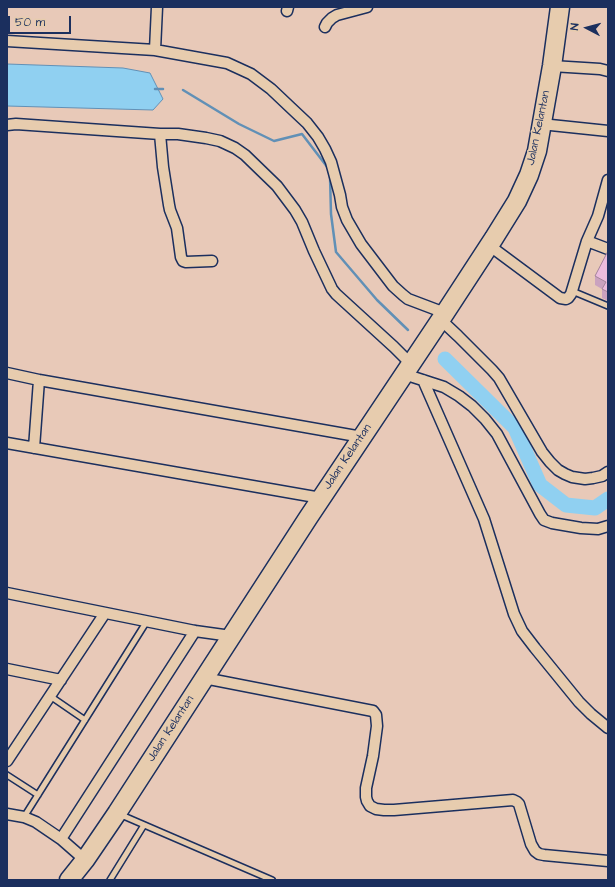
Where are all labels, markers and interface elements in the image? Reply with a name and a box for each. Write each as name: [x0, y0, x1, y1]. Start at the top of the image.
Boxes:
scale bar: [10, 8, 73, 34]
north arrow: [567, 8, 607, 48]
text: 50 m: [15, 14, 45, 31]
text: N: [567, 22, 582, 31]
street label: Jalan Kelantan: [524, 89, 554, 167]
street label: Jalan Kelantan: [321, 421, 375, 493]
street label: Jalan Kelantan: [144, 693, 198, 765]

